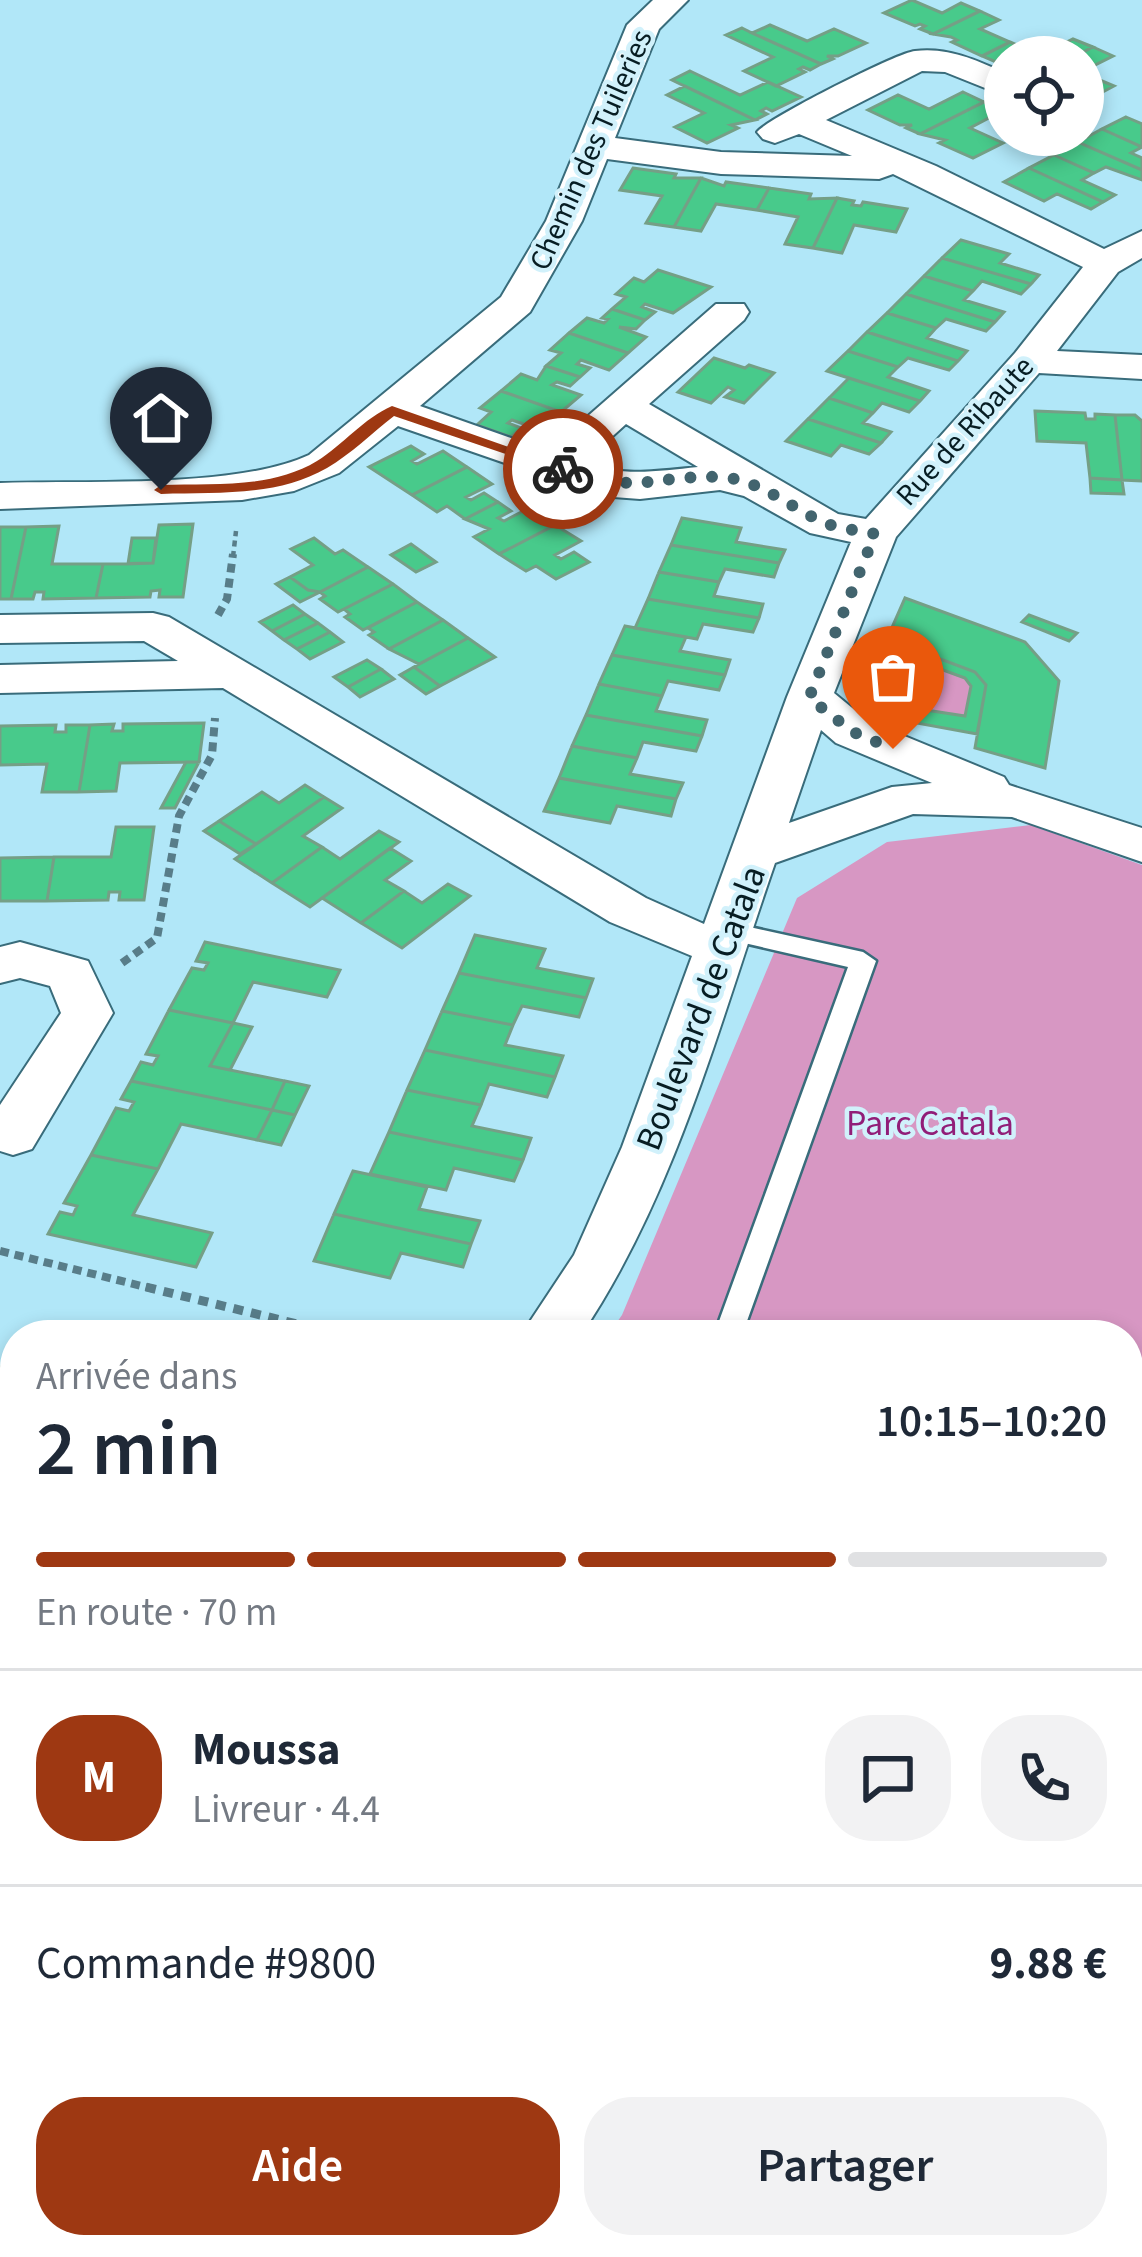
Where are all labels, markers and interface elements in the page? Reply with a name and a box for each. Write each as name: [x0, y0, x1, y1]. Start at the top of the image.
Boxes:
street label: Chemin des Tuileries: [519, 23, 663, 277]
map controls: [984, 36, 1104, 156]
button: locate: [984, 36, 1104, 156]
street label: Rue de Ribaute: [886, 347, 1044, 515]
pin: [110, 367, 212, 490]
icon: home: [128, 385, 194, 451]
courier: [503, 409, 623, 529]
icon: bike: [530, 436, 596, 502]
pin: [842, 626, 944, 749]
icon: bag: [860, 644, 926, 710]
street label: Boulevard de Catala: [623, 858, 779, 1158]
park label: Parc Catala: [846, 1098, 1014, 1149]
text: Arrivée dans: [36, 1349, 237, 1405]
text: 10:15–10:20: [876, 1390, 1107, 1454]
text: 2 min: [36, 1394, 221, 1505]
text: En route · 70 m: [36, 1585, 277, 1641]
button: chat: [825, 1715, 951, 1841]
button: phone: [981, 1715, 1107, 1841]
text: Moussa: [192, 1718, 340, 1782]
text: M: [82, 1746, 116, 1810]
text: Livreur · 4.4: [192, 1782, 380, 1838]
text: Commande #9800: [36, 1932, 376, 1996]
text: 9.88 €: [989, 1932, 1107, 1996]
button: Aide: [36, 2097, 560, 2235]
button: Partager: [584, 2097, 1107, 2235]

